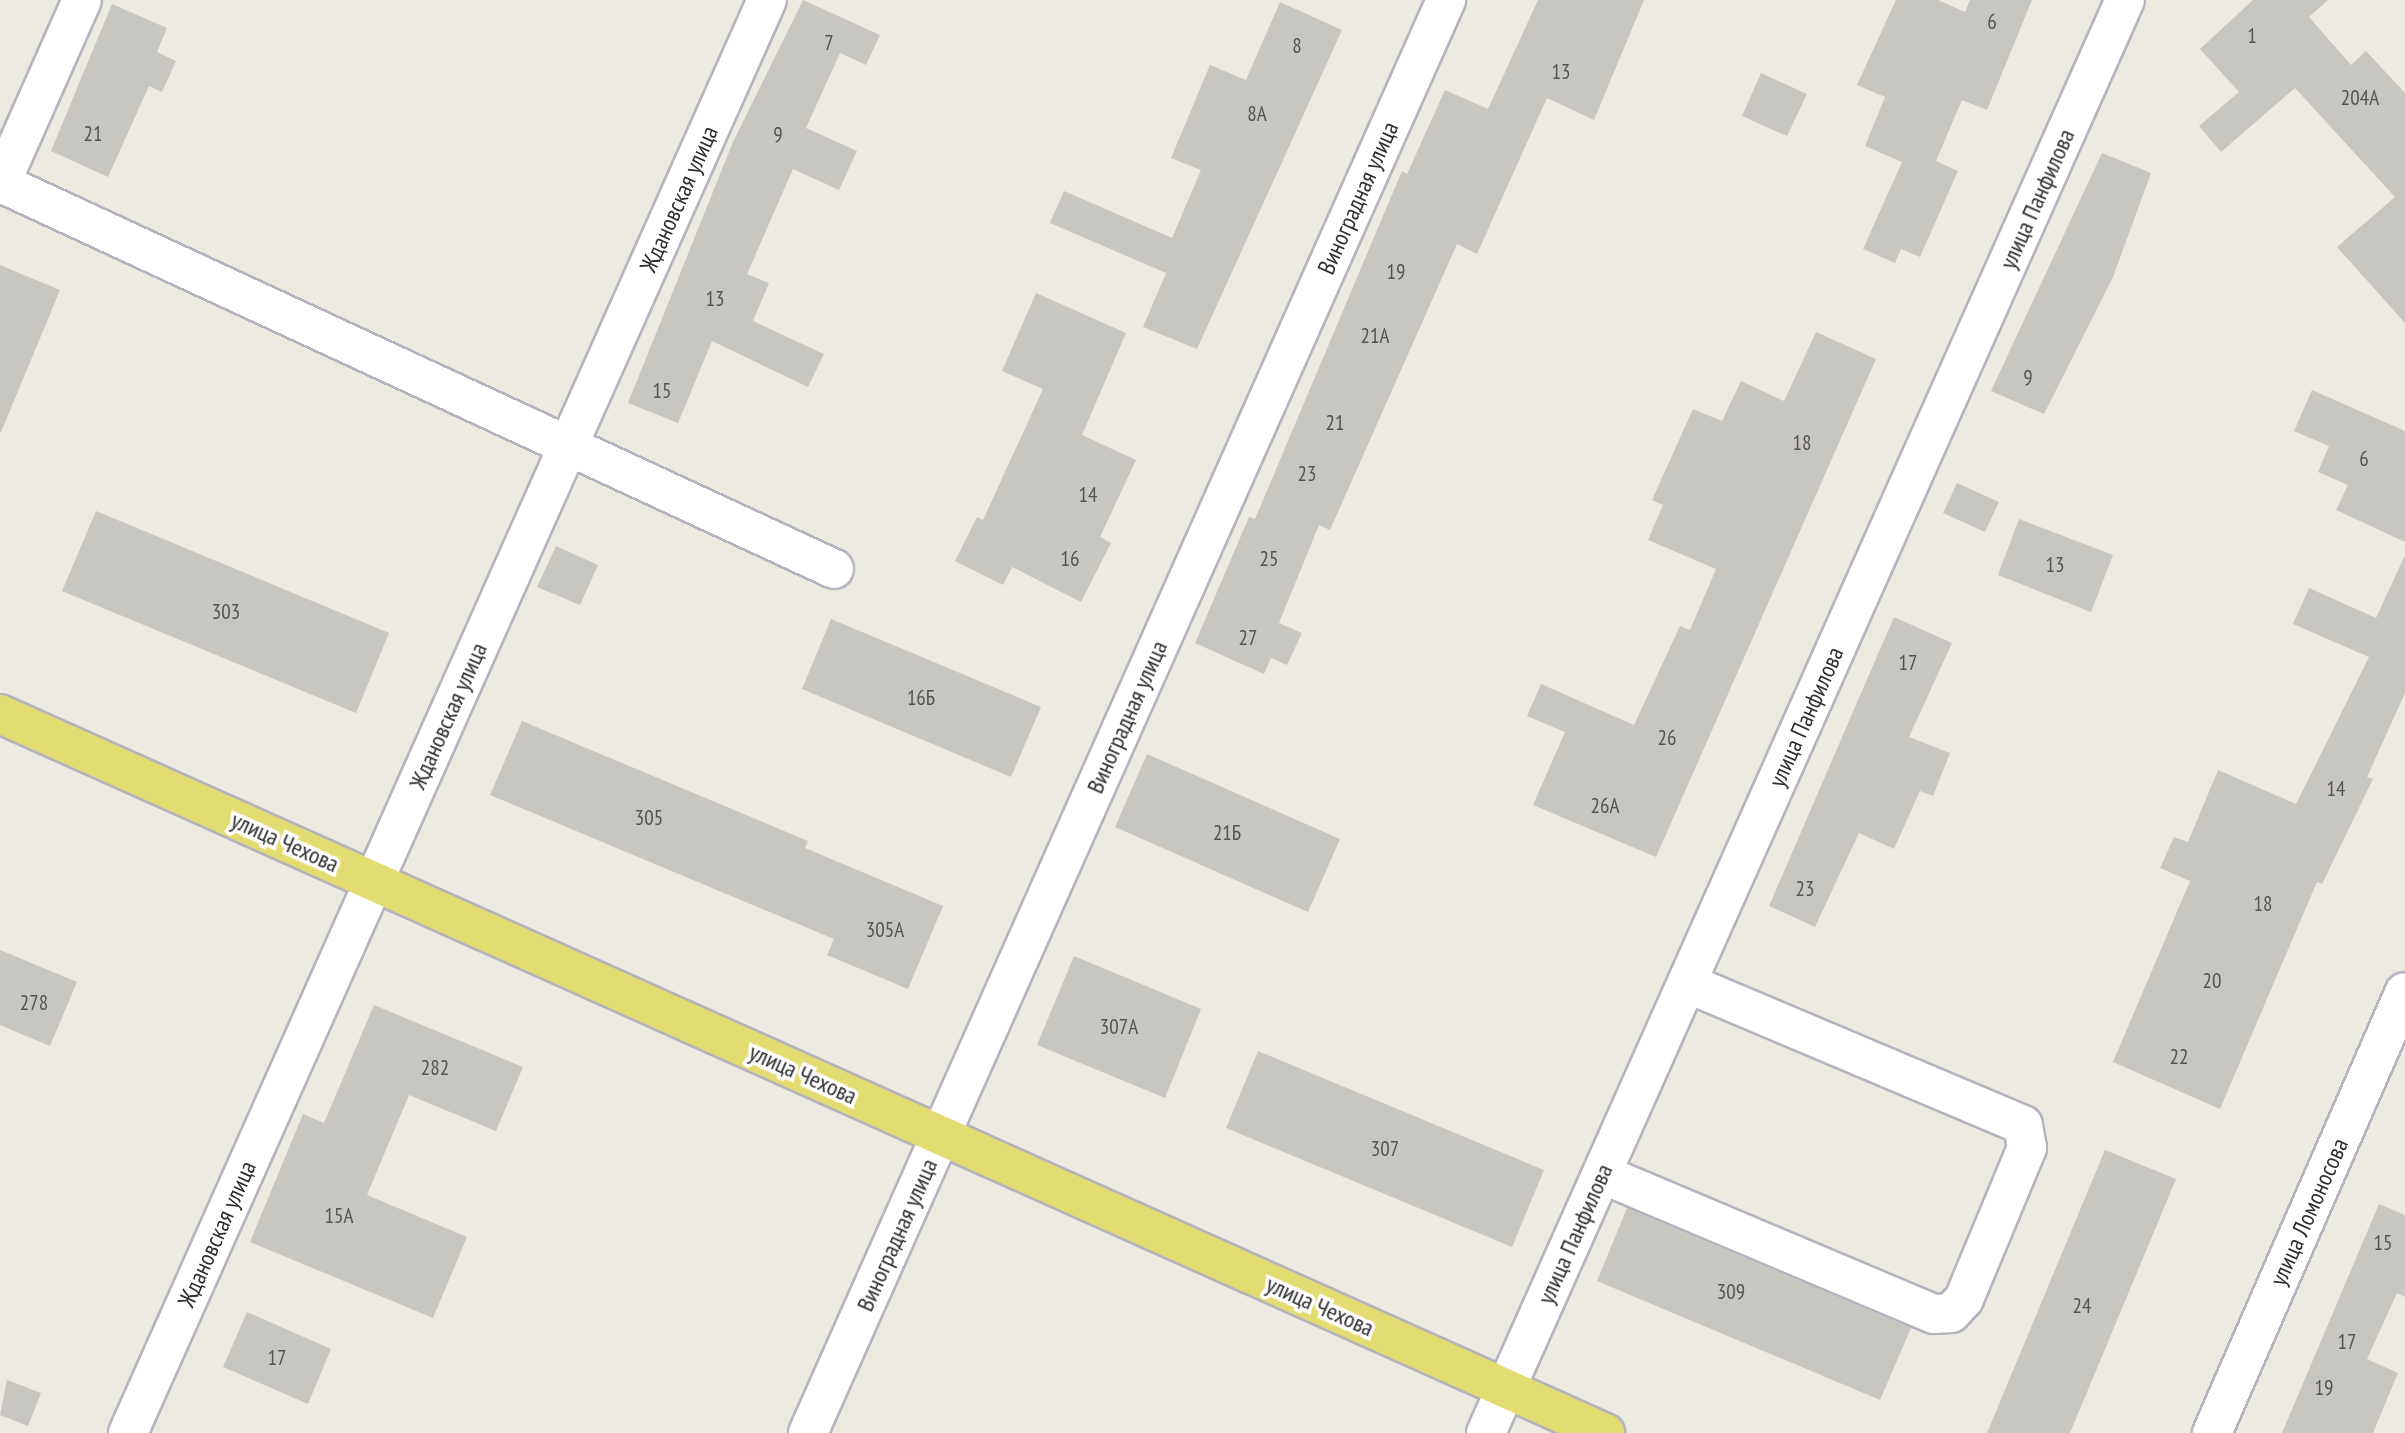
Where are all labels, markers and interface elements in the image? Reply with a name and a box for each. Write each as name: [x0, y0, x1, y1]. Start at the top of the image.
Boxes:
house number: 6: [1987, 9, 1997, 35]
house number: 1: [2247, 23, 2257, 49]
house number: 7: [824, 30, 834, 56]
house number: 8: [1292, 33, 1302, 59]
house number: 13: [1552, 59, 1570, 85]
house number: 204А: [2341, 85, 2379, 111]
house number: 8А: [1247, 101, 1267, 127]
street label: Виноградная улица: [1312, 117, 1404, 279]
house number: 21: [84, 121, 102, 147]
street label: Ждановская улица: [634, 121, 724, 277]
house number: 9: [773, 122, 783, 148]
street label: улица Панфилова: [1993, 125, 2081, 273]
house number: 19: [1387, 259, 1405, 285]
house number: 13: [706, 286, 724, 312]
house number: 21А: [1361, 323, 1389, 349]
house number: 9: [2023, 365, 2033, 391]
house number: 15: [653, 378, 671, 404]
house number: 21: [1326, 410, 1344, 436]
house number: 18: [1793, 430, 1811, 456]
house number: 6: [2359, 446, 2369, 472]
house number: 23: [1298, 461, 1316, 487]
house number: 14: [1079, 482, 1097, 508]
house number: 16: [1061, 546, 1079, 572]
house number: 25: [1260, 546, 1278, 572]
house number: 13: [2046, 552, 2064, 578]
house number: 303: [212, 599, 240, 625]
house number: 27: [1239, 625, 1257, 651]
street label: Виноградная улица: [1081, 636, 1173, 798]
street label: Ждановская улица: [403, 638, 493, 794]
street label: улица Панфилова: [1762, 643, 1850, 791]
house number: 17: [1899, 650, 1917, 676]
house number: 16Б: [907, 685, 935, 711]
house number: 26: [1658, 725, 1676, 751]
house number: 14: [2327, 776, 2345, 802]
house number: 26А: [1591, 793, 1619, 819]
house number: 305: [635, 805, 663, 831]
street label: улица Чехова: [227, 806, 343, 878]
house number: 21Б: [1213, 820, 1241, 846]
house number: 23: [1796, 876, 1814, 902]
house number: 18: [2254, 891, 2272, 917]
house number: 305А: [866, 917, 904, 943]
house number: 20: [2203, 968, 2221, 994]
house number: 278: [20, 990, 48, 1016]
house number: 307А: [1100, 1014, 1138, 1040]
street label: улица Чехова: [745, 1038, 861, 1110]
house number: 22: [2170, 1044, 2188, 1070]
house number: 282: [421, 1055, 449, 1081]
street label: улица Ломоносова: [2264, 1134, 2354, 1290]
house number: 307: [1371, 1136, 1399, 1162]
street label: Виноградная улица: [851, 1154, 943, 1316]
street label: Ждановская улица: [172, 1156, 262, 1312]
street label: улица Панфилова: [1531, 1160, 1619, 1308]
house number: 15А: [325, 1203, 353, 1229]
house number: 15: [2374, 1230, 2392, 1256]
street label: улица Чехова: [1262, 1270, 1378, 1342]
house number: 309: [1717, 1279, 1745, 1305]
house number: 24: [2073, 1293, 2091, 1319]
house number: 17: [2338, 1329, 2356, 1355]
house number: 17: [268, 1345, 286, 1371]
house number: 19: [2315, 1375, 2333, 1401]

